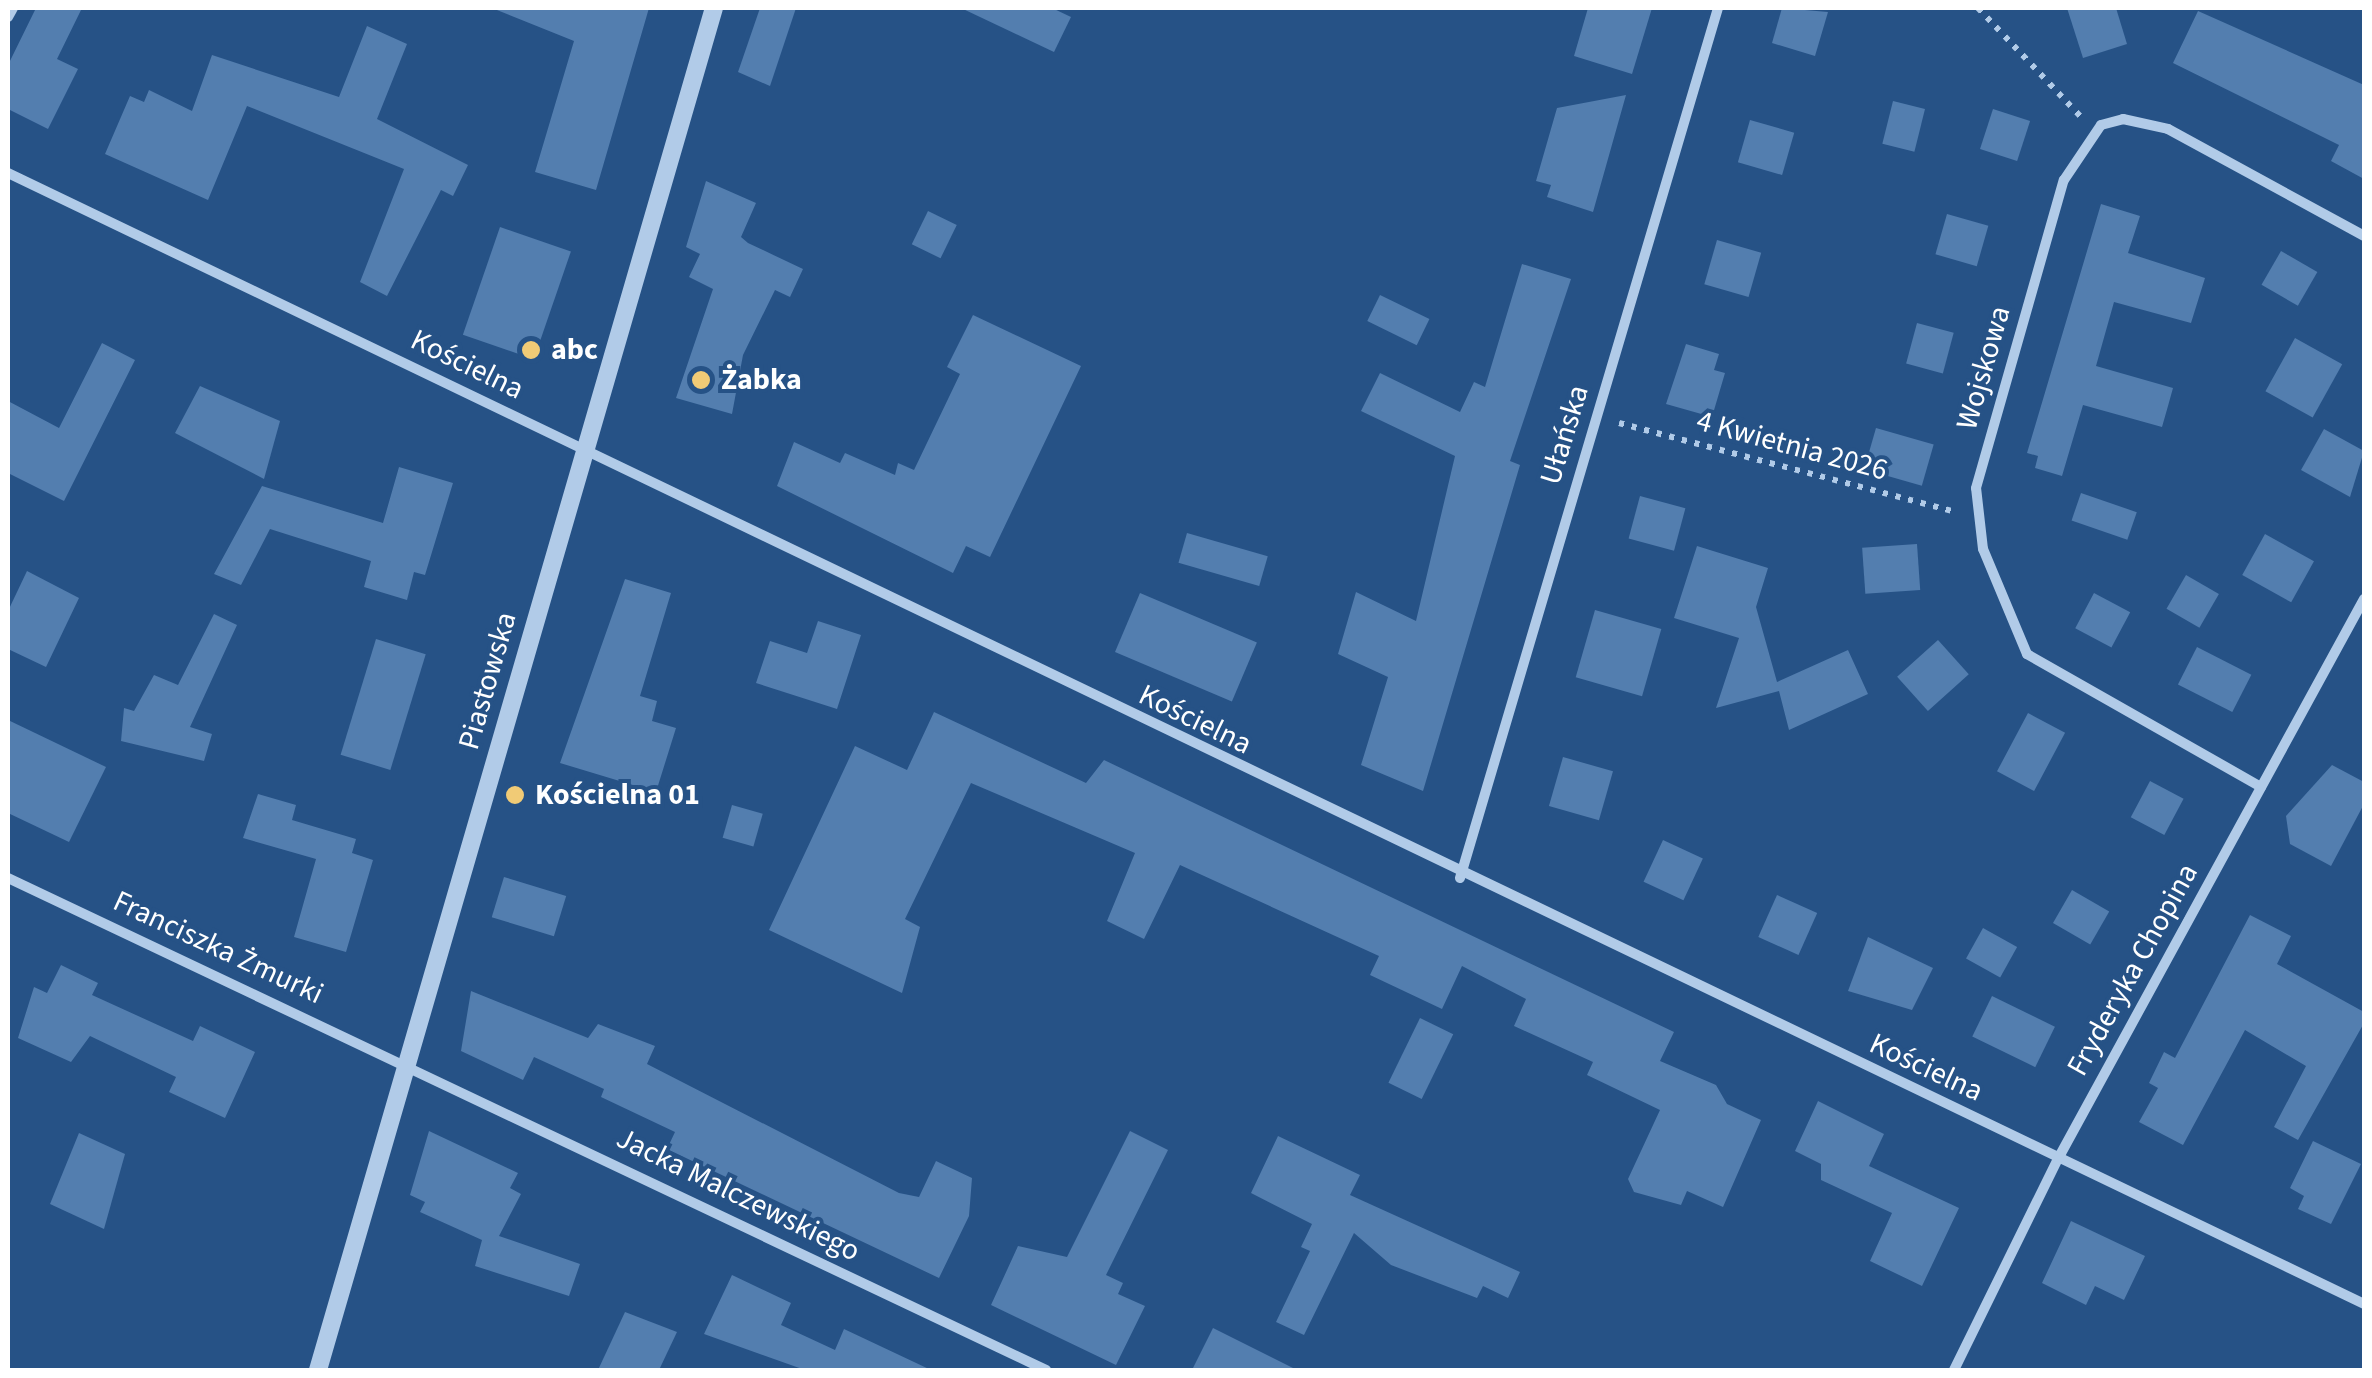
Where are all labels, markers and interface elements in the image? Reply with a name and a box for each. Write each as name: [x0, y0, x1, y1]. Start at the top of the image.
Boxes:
street label: Wojskowa: [1949, 302, 2019, 434]
street label: Kościelna: [405, 322, 529, 408]
place label: abc: [551, 332, 598, 368]
marker: abc: [520, 339, 542, 361]
place label: Żabka: [721, 362, 802, 398]
marker: Żabka: [690, 369, 712, 391]
street label: Ułańska: [1533, 381, 1597, 489]
street label: 4 Kwietnia 2026: [1693, 403, 1891, 489]
street label: Piastowska: [451, 608, 525, 754]
street label: Kościelna: [1133, 677, 1257, 763]
place label: Kościelna 01: [535, 777, 700, 813]
marker: Kościelna 01: [504, 784, 526, 806]
street label: Fryderyka Chopina: [2060, 858, 2206, 1082]
street label: Franciszka Żmurki: [107, 884, 329, 1012]
street label: Kościelna: [1864, 1026, 1988, 1110]
street label: Jacka Malczewskiego: [610, 1120, 866, 1270]

